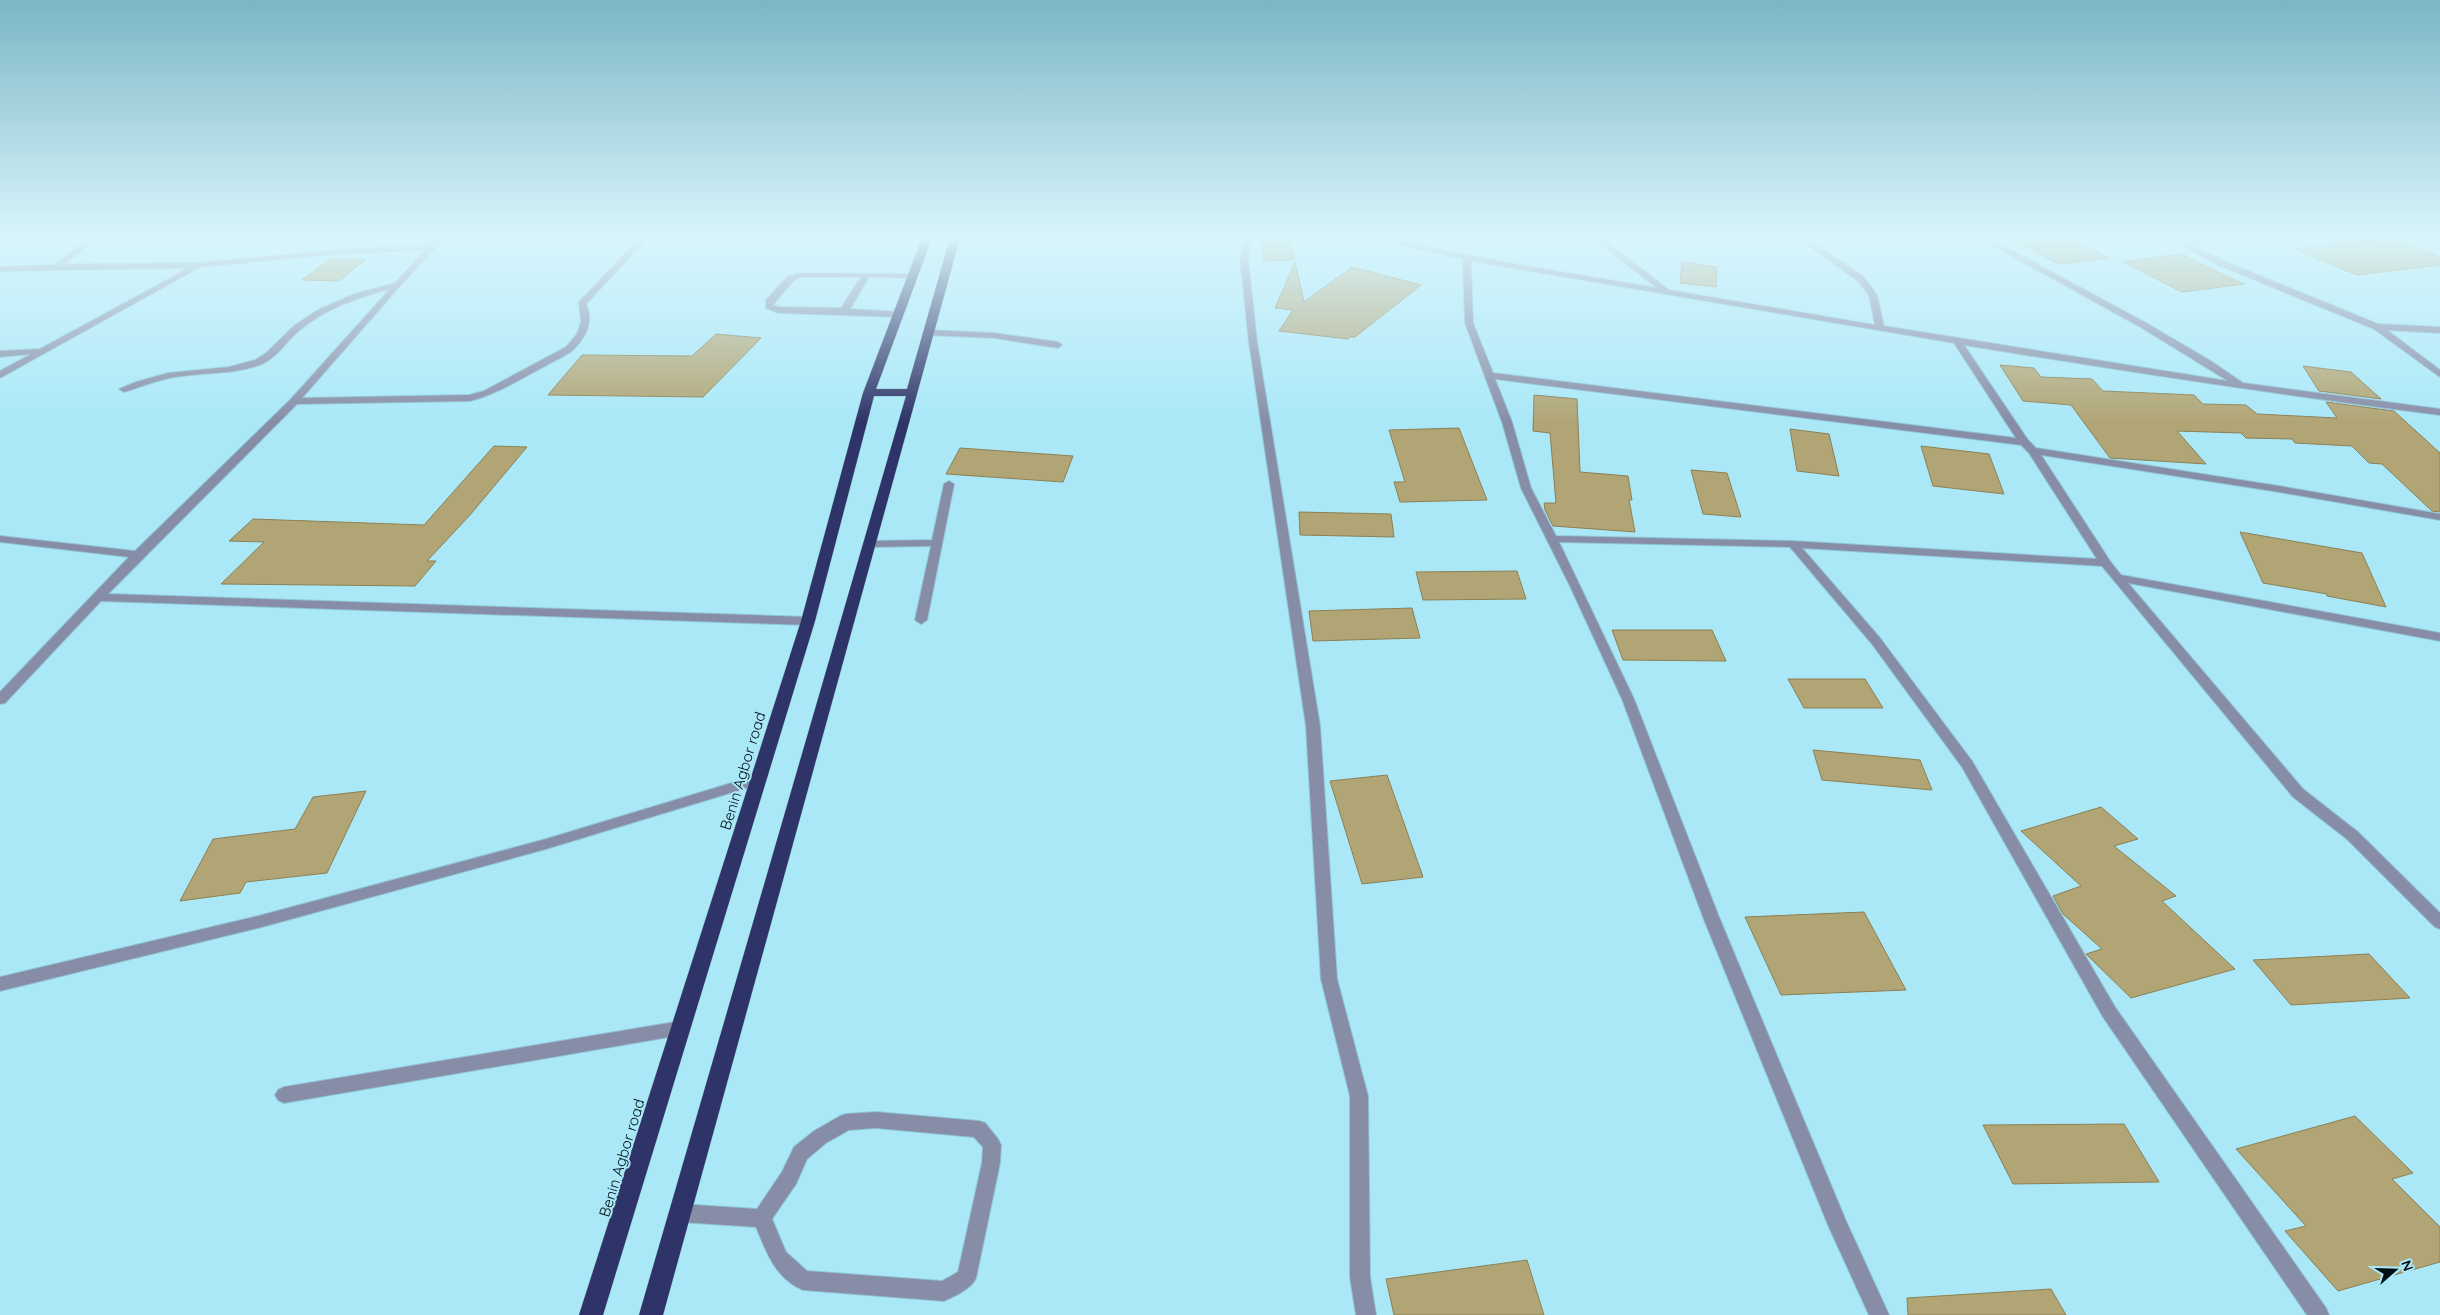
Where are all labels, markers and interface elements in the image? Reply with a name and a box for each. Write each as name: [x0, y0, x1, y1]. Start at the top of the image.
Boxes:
street label: Benin Agbor road: [716, 709, 770, 832]
street label: Benin Agbor road: [595, 1096, 649, 1219]
north arrow: [2370, 1245, 2420, 1295]
text: N: [2397, 1258, 2417, 1273]

